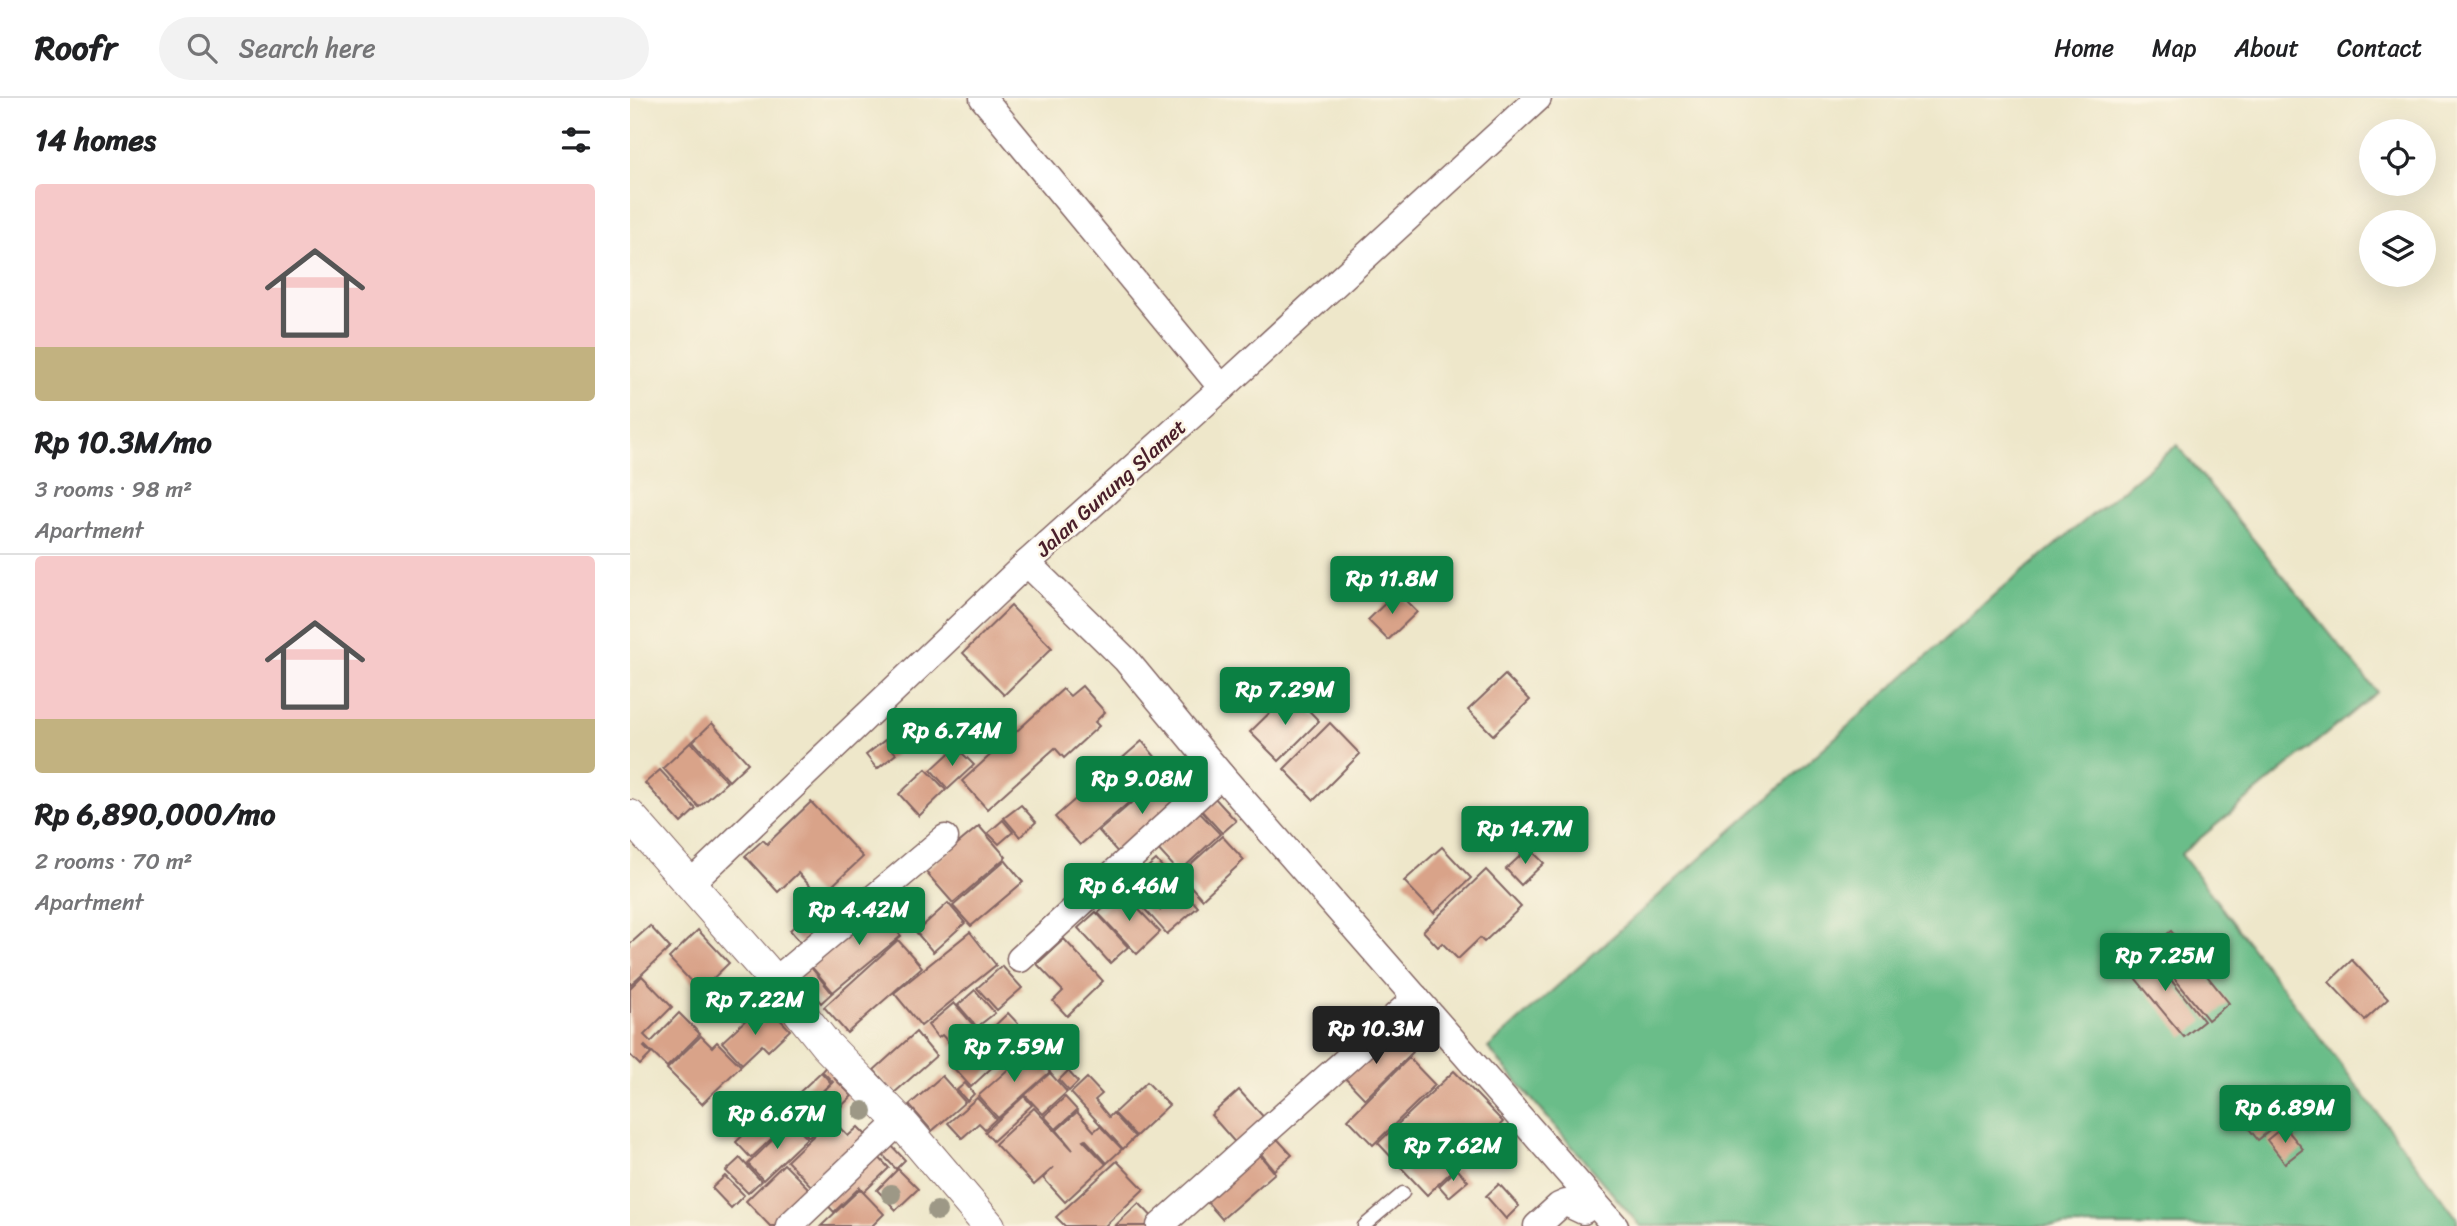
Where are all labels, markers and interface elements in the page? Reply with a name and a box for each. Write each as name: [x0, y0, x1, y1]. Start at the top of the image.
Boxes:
search box: [159, 17, 649, 80]
text: Roofr: [35, 19, 117, 77]
text: Search here: [239, 25, 376, 71]
text: Home: [2054, 27, 2114, 69]
text: Map: [2152, 27, 2196, 69]
text: About: [2234, 27, 2299, 69]
text: Contact: [2337, 27, 2422, 69]
icon: search: [183, 29, 221, 67]
text: 14 homes: [35, 113, 156, 167]
map controls: [2359, 119, 2436, 287]
button: locate: [2359, 119, 2436, 196]
icon: filters: [557, 121, 595, 159]
button: layers: [2359, 210, 2436, 287]
icon: home: [252, 230, 378, 356]
street label: Jalan Gunung Slamet: [1026, 409, 1196, 567]
text: Rp 10.3M/mo: [35, 415, 212, 469]
text: 3 rooms · 98 m²: [35, 469, 192, 510]
text: Apartment: [35, 510, 144, 551]
pin: Rp 11.8M: [1320, 556, 1464, 616]
text: Rp 11.8M: [1346, 558, 1438, 599]
icon: home: [252, 602, 378, 728]
pin: Rp 7.29M: [1213, 668, 1357, 727]
text: Rp 7.29M: [1236, 669, 1334, 710]
pin: Rp 6.74M: [880, 708, 1024, 768]
text: Rp 6.74M: [903, 710, 1001, 751]
pin: Rp 9.08M: [1070, 756, 1214, 816]
text: Rp 9.08M: [1092, 758, 1192, 799]
text: Rp 6,890,000/mo: [35, 787, 276, 841]
pin: Rp 14.7M: [1453, 806, 1597, 866]
text: Rp 14.7M: [1477, 808, 1573, 849]
text: 2 rooms · 70 m²: [35, 841, 193, 882]
pin: Rp 6.46M: [1057, 864, 1201, 923]
text: Rp 6.46M: [1080, 865, 1178, 906]
text: Apartment: [35, 882, 144, 923]
pin: Rp 4.42M: [787, 888, 931, 947]
text: Rp 4.42M: [809, 889, 909, 930]
pin: Rp 7.25M: [2093, 934, 2237, 993]
text: Rp 7.25M: [2116, 935, 2214, 976]
pin: Rp 7.22M: [683, 978, 827, 1037]
text: Rp 7.22M: [706, 979, 804, 1020]
pin: Rp 10.3M: [1304, 1006, 1448, 1066]
text: Rp 10.3M: [1329, 1008, 1423, 1049]
pin: Rp 7.59M: [942, 1024, 1086, 1084]
text: Rp 7.59M: [964, 1026, 1064, 1067]
pin: Rp 6.89M: [2213, 1086, 2357, 1145]
text: Rp 6.89M: [2236, 1087, 2334, 1128]
pin: Rp 6.67M: [705, 1091, 849, 1151]
text: Rp 6.67M: [728, 1093, 826, 1134]
pin: Rp 7.62M: [1381, 1124, 1525, 1183]
text: Rp 7.62M: [1404, 1125, 1502, 1166]

